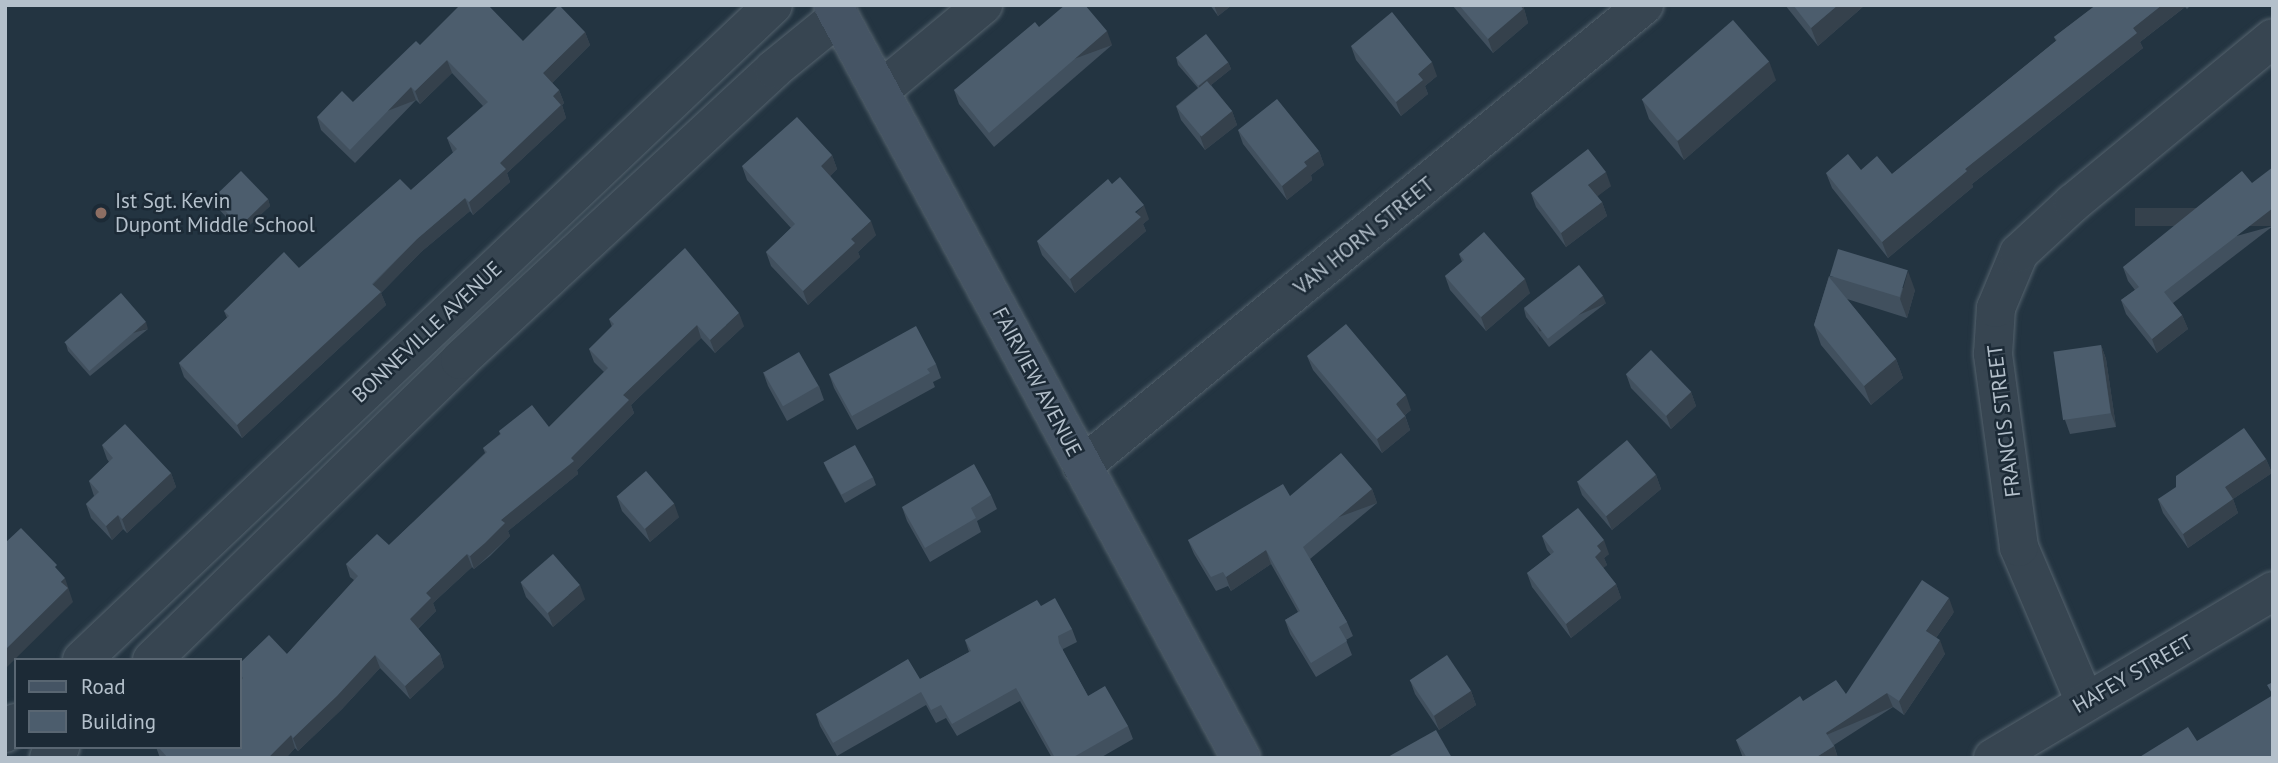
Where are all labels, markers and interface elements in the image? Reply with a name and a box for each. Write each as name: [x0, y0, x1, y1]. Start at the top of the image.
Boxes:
street label: VAN HORN STREET: [1289, 172, 1439, 300]
place label: Ist Sgt. Kevin Dupont Middle School: [115, 188, 315, 238]
marker: Ist Sgt. Kevin Dupont Middle School: [93, 205, 109, 221]
street label: BONNEVILLE AVENUE: [347, 256, 507, 408]
street label: FAIRVIEW AVENUE: [987, 303, 1087, 461]
street label: FRANCIS STREET: [1982, 343, 2026, 499]
street label: HAFEY STREET: [2068, 629, 2198, 719]
legend: [14, 658, 242, 749]
text: Road: [81, 673, 125, 700]
text: Building: [81, 708, 156, 735]

